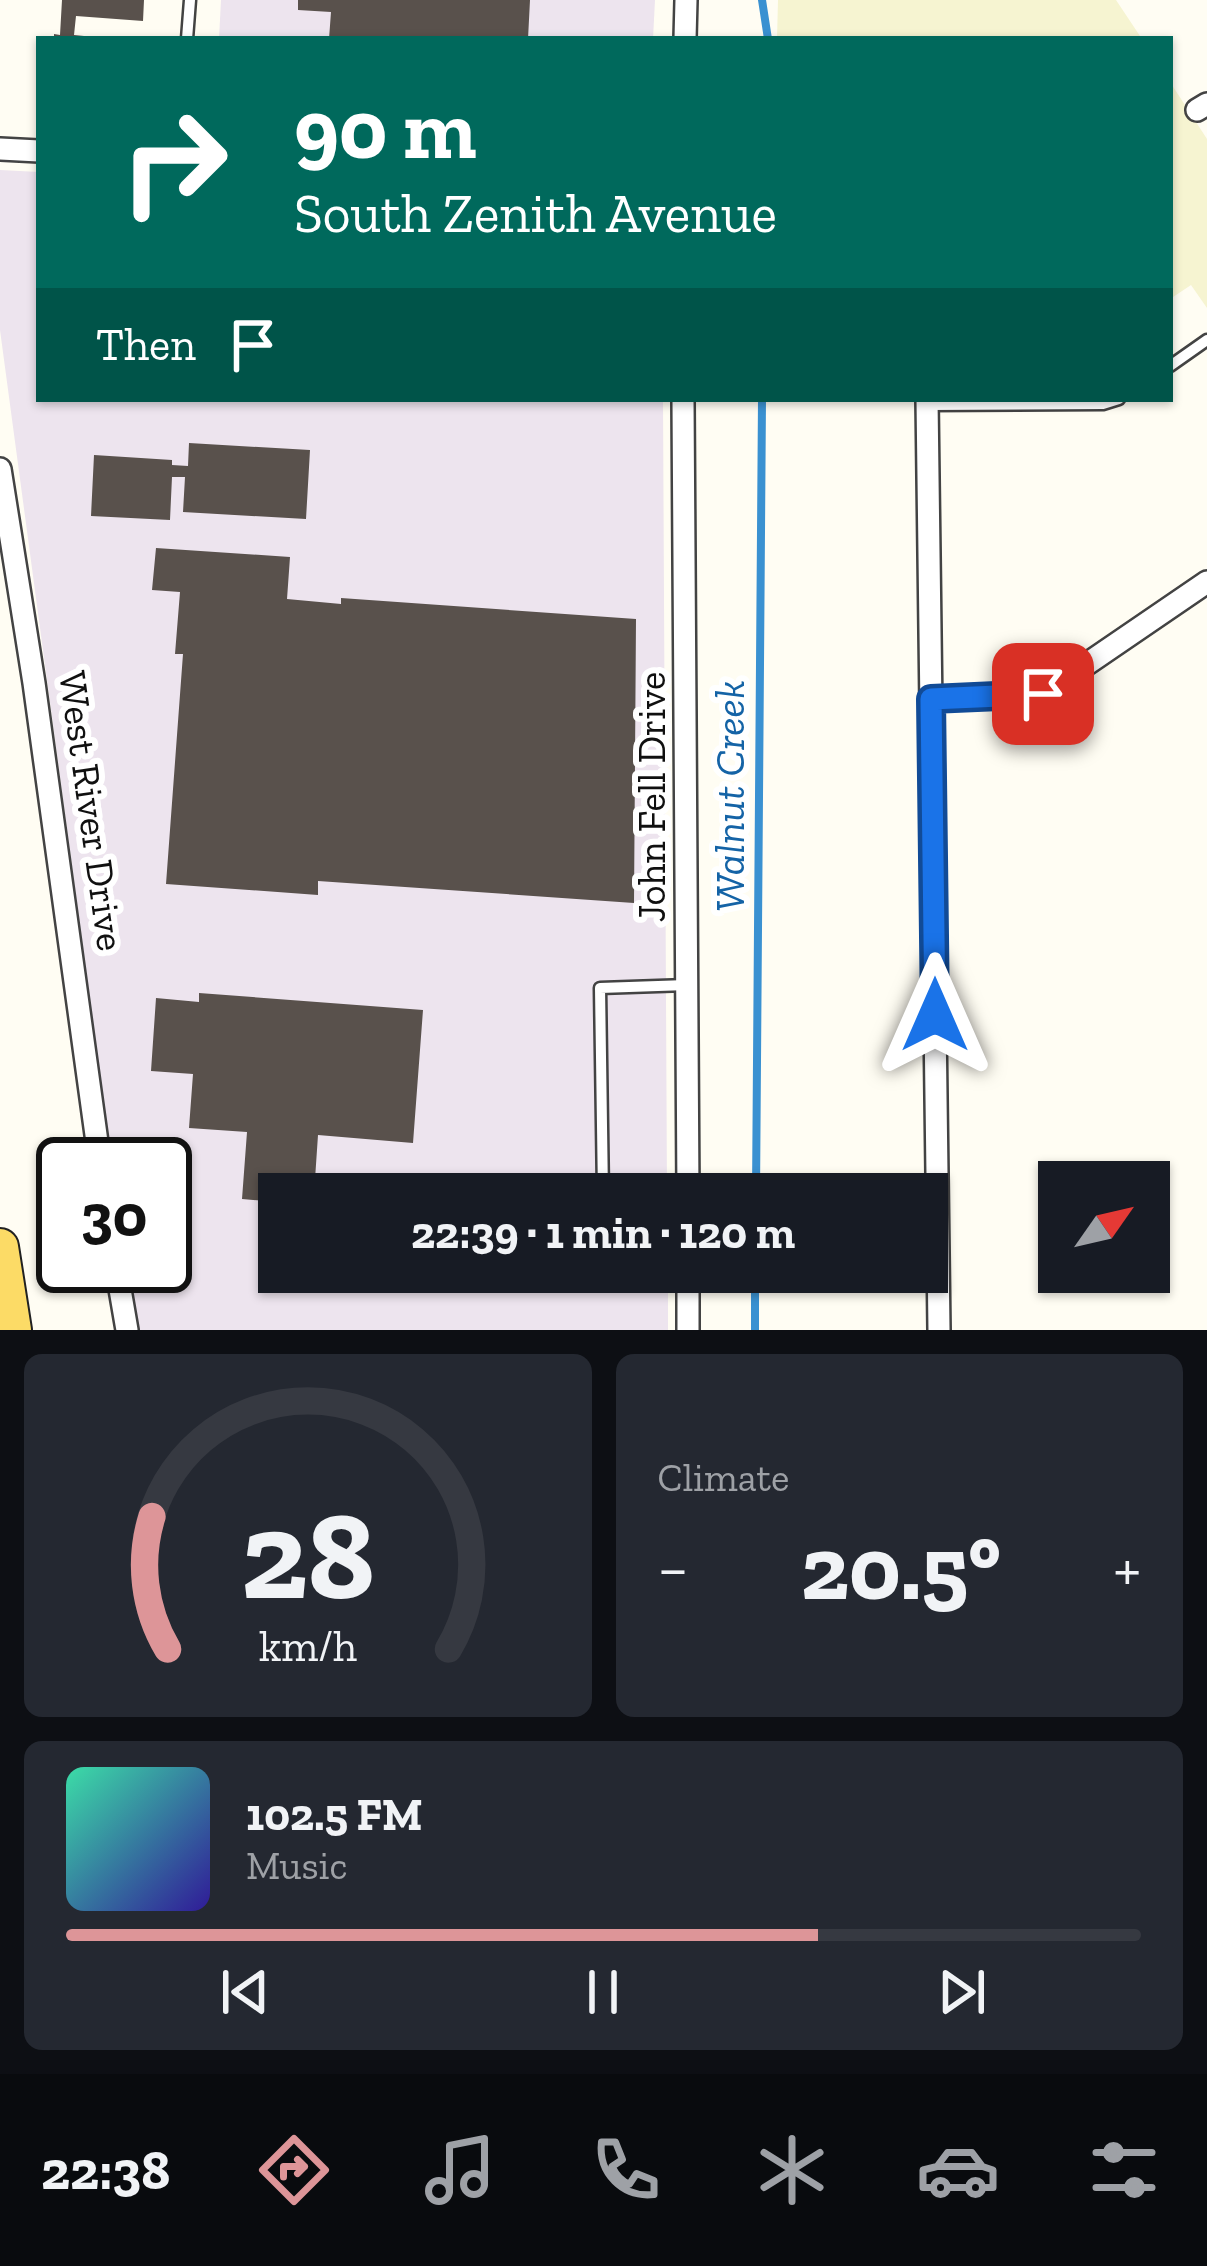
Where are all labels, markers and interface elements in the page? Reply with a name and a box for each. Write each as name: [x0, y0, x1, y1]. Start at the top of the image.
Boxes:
text: 90 m: [294, 79, 477, 180]
icon: right: [96, 84, 252, 240]
text: South Zenith Avenue: [294, 181, 777, 246]
icon: arrive: [220, 312, 286, 378]
text: Then: [96, 318, 196, 372]
pin: [992, 643, 1094, 745]
icon: arrive: [1010, 661, 1076, 727]
street label: West River Drive: [49, 668, 135, 954]
street label: John Fell Drive: [628, 672, 675, 922]
water label: Walnut Creek: [704, 680, 755, 912]
position arrow: [872, 952, 998, 1078]
speed limit sign: 30: [36, 1137, 192, 1293]
north arrow: [1038, 1161, 1170, 1293]
map controls: [1038, 1161, 1170, 1293]
text: 22:39 · 1 min · 120 m: [411, 1206, 795, 1260]
text: Climate: [658, 1454, 789, 1501]
text: 28: [241, 1480, 375, 1630]
text: 20.5°: [801, 1514, 1001, 1622]
text: −: [658, 1529, 688, 1608]
text: +: [1113, 1529, 1141, 1608]
text: km/h: [259, 1620, 357, 1671]
text: 102.5 FM: [246, 1788, 422, 1842]
text: Music: [246, 1842, 348, 1889]
icon: previous: [212, 1959, 278, 2025]
icon: pause: [570, 1959, 636, 2025]
icon: next: [929, 1959, 995, 2025]
icon: directions: [252, 2128, 336, 2212]
icon: music: [418, 2128, 502, 2212]
icon: phone: [584, 2128, 668, 2212]
icon: climate: [750, 2128, 834, 2212]
icon: car: [916, 2128, 1000, 2212]
icon: filters: [1082, 2128, 1166, 2212]
text: 22:38: [41, 2138, 170, 2203]

